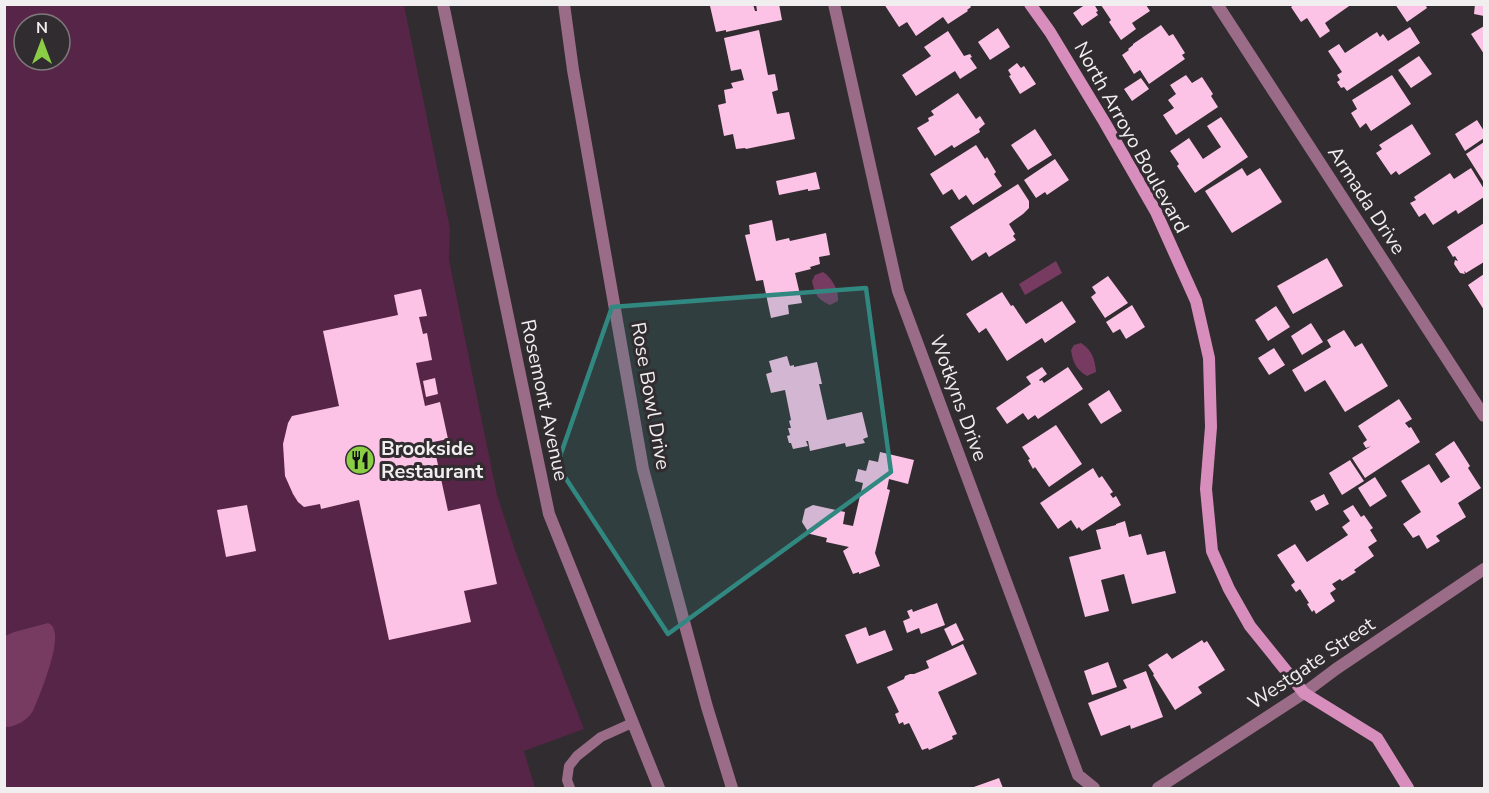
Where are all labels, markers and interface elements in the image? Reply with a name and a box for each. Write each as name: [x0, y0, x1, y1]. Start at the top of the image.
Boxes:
north arrow: [12, 12, 72, 72]
text: N: [36, 17, 48, 39]
street label: North Arroyo Boulevard: [1068, 37, 1195, 238]
street label: Armada Drive: [1321, 141, 1412, 260]
street label: Rosemont Avenue: [514, 317, 575, 483]
street label: Rose Bowl Drive: [624, 320, 677, 472]
street label: Wotkyns Drive: [923, 331, 994, 465]
place label: Brookside Restaurant: [381, 435, 484, 485]
restaurant icon: Brookside Restaurant: [344, 444, 376, 476]
street label: Westgate Street: [1243, 610, 1381, 716]

